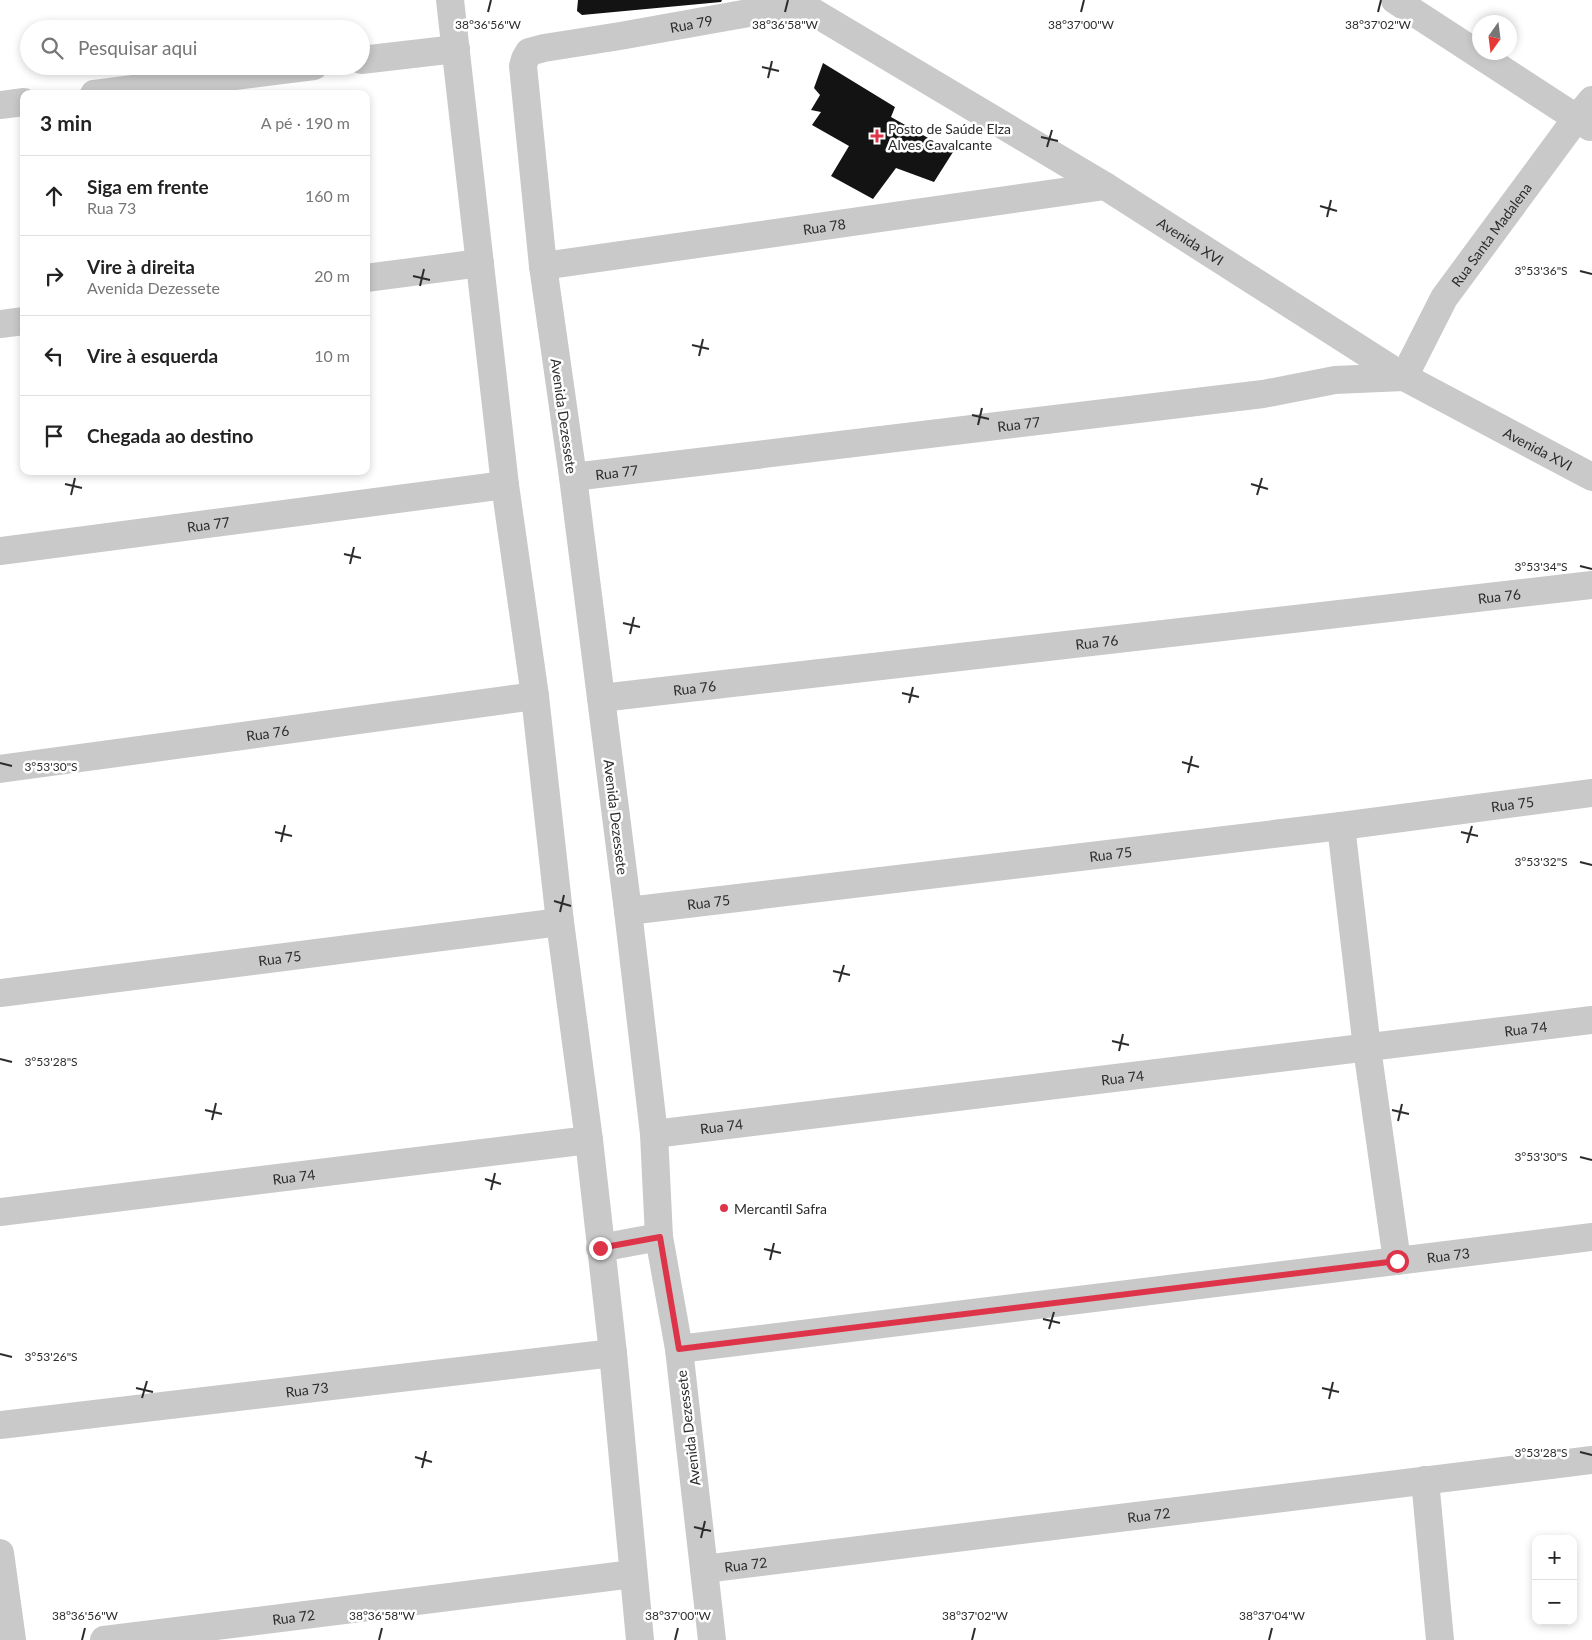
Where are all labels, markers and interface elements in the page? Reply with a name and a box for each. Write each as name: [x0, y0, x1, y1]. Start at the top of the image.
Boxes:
street label: Rua 79: [668, 11, 714, 35]
north arrow: [1472, 15, 1517, 60]
text: 38°36'56"W: [455, 17, 522, 32]
text: 38°36'58"W: [752, 17, 819, 32]
text: 38°37'00"W: [1048, 17, 1115, 32]
text: 38°37'02"W: [1345, 17, 1412, 32]
search box: [20, 20, 370, 75]
icon: search: [38, 34, 66, 62]
text: Pesquisar aqui: [78, 36, 197, 59]
text: 3 min: [40, 110, 92, 135]
text: A pé · 190 m: [261, 113, 350, 132]
place label: Posto de Saúde Elza Alves Cavalcante: [888, 120, 1011, 153]
marker: Posto de Saúde Elza Alves Cavalcante: [870, 129, 884, 143]
text: Siga em frente: [87, 175, 209, 198]
street label: Rua Santa Madalena: [1447, 179, 1535, 290]
icon: ahead: [40, 182, 68, 210]
text: 160 m: [305, 186, 350, 205]
text: Rua 73: [87, 198, 136, 217]
street label: Avenida XVI: [1154, 213, 1227, 268]
street label: Rua 78: [802, 215, 847, 237]
text: Vire à direita: [87, 255, 195, 278]
icon: right: [40, 262, 68, 290]
text: 3°53'36"S: [1514, 263, 1568, 278]
text: 20 m: [314, 266, 350, 285]
text: Avenida Dezessete: [87, 278, 220, 297]
icon: left: [40, 342, 68, 370]
text: Vire à esquerda: [87, 344, 218, 367]
text: 10 m: [314, 346, 350, 365]
street label: Avenida Dezessete: [547, 357, 581, 475]
street label: Rua 77: [996, 412, 1041, 434]
icon: arrive: [40, 422, 68, 450]
street label: Avenida XVI: [1501, 423, 1575, 474]
text: Chegada ao destino: [87, 424, 253, 447]
street label: Rua 77: [594, 461, 639, 483]
street label: Rua 77: [186, 513, 231, 535]
text: 3°53'34"S: [1514, 559, 1568, 574]
street label: Rua 76: [1477, 585, 1522, 606]
street label: Rua 76: [1074, 631, 1119, 652]
street label: Rua 76: [672, 676, 717, 698]
street label: Rua 76: [245, 721, 290, 744]
street label: Avenida Dezessete: [600, 758, 632, 876]
text: 3°53'30"S: [24, 759, 78, 774]
street label: Rua 75: [1490, 792, 1535, 815]
street label: Rua 75: [1088, 842, 1133, 864]
text: 3°53'32"S: [1514, 854, 1568, 869]
street label: Rua 75: [686, 890, 731, 912]
street label: Rua 75: [257, 946, 302, 969]
street label: Rua 74: [1503, 1017, 1548, 1039]
text: 3°53'28"S: [24, 1054, 78, 1069]
street label: Rua 74: [1100, 1066, 1145, 1088]
street label: Rua 74: [699, 1115, 744, 1137]
text: 3°53'30"S: [1514, 1149, 1568, 1164]
street label: Rua 74: [271, 1165, 316, 1187]
place label: Mercantil Safra: [734, 1200, 827, 1217]
marker: Mercantil Safra: [718, 1202, 730, 1214]
route end: [589, 1237, 612, 1260]
street label: Rua 73: [1426, 1244, 1471, 1266]
route start: [1386, 1250, 1409, 1273]
text: 3°53'26"S: [24, 1349, 78, 1364]
street label: Avenida Dezessete: [672, 1369, 704, 1487]
street label: Rua 73: [284, 1378, 329, 1400]
text: 3°53'28"S: [1514, 1445, 1568, 1460]
street label: Rua 72: [1126, 1503, 1171, 1525]
map controls: [1532, 1535, 1577, 1625]
button: +: [1532, 1535, 1577, 1580]
street label: Rua 72: [723, 1553, 768, 1575]
button: −: [1532, 1580, 1577, 1625]
street label: Rua 72: [271, 1605, 316, 1627]
text: 38°36'56"W: [52, 1608, 119, 1623]
text: 38°36'58"W: [349, 1608, 416, 1623]
text: 38°37'00"W: [645, 1608, 712, 1623]
text: 38°37'02"W: [942, 1608, 1009, 1623]
text: 38°37'04"W: [1239, 1608, 1306, 1623]

